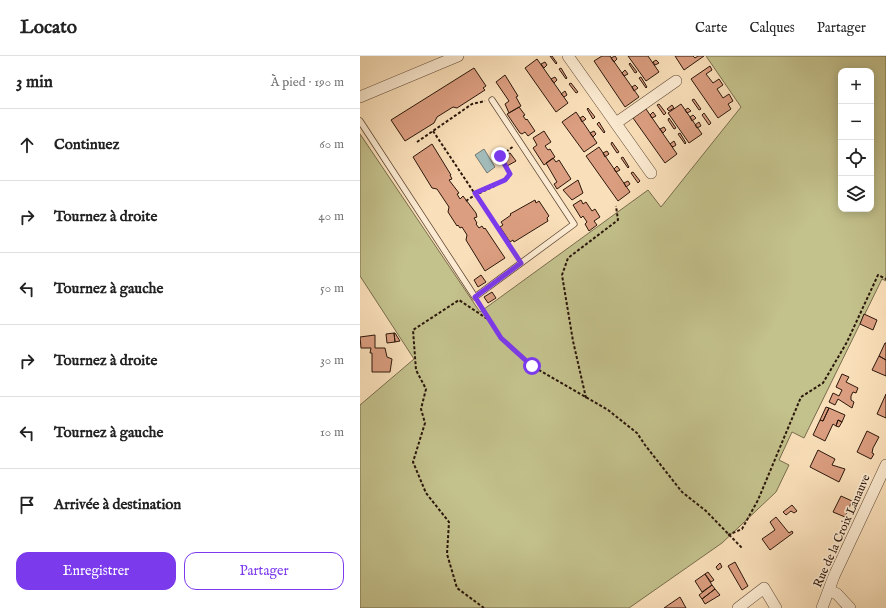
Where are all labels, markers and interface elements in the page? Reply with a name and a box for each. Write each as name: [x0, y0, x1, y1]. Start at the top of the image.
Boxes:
text: Locato: [20, 16, 77, 40]
text: Carte: [695, 19, 727, 37]
text: Calques: [749, 19, 795, 37]
text: Partager: [817, 19, 866, 37]
map controls: [838, 68, 874, 212]
button: +: [838, 68, 874, 104]
text: 3 min: [16, 72, 53, 93]
text: À pied · 190 m: [271, 74, 344, 91]
button: −: [838, 104, 874, 140]
icon: ahead: [16, 134, 38, 156]
text: Continuez: [54, 135, 119, 154]
text: 60 m: [319, 136, 344, 153]
button: locate: [838, 140, 874, 176]
route end: [491, 147, 509, 165]
button: layers: [838, 176, 874, 212]
icon: right: [16, 206, 38, 228]
text: Tournez à droite: [54, 207, 157, 226]
text: 40 m: [318, 208, 344, 225]
icon: left: [16, 278, 38, 300]
text: Tournez à gauche: [54, 279, 163, 298]
text: 50 m: [320, 280, 344, 297]
icon: right: [16, 350, 38, 372]
text: Tournez à droite: [54, 351, 157, 370]
text: 30 m: [320, 352, 344, 369]
route start: [523, 357, 541, 375]
icon: left: [16, 422, 38, 444]
text: Tournez à gauche: [54, 423, 163, 442]
text: 10 m: [320, 424, 344, 441]
street label: Rue de la Croix Lanauve: [810, 472, 874, 590]
icon: arrive: [16, 494, 38, 516]
text: Arrivée à destination: [54, 495, 181, 514]
button: Enregistrer: [16, 552, 176, 590]
button: Partager: [184, 552, 344, 590]

